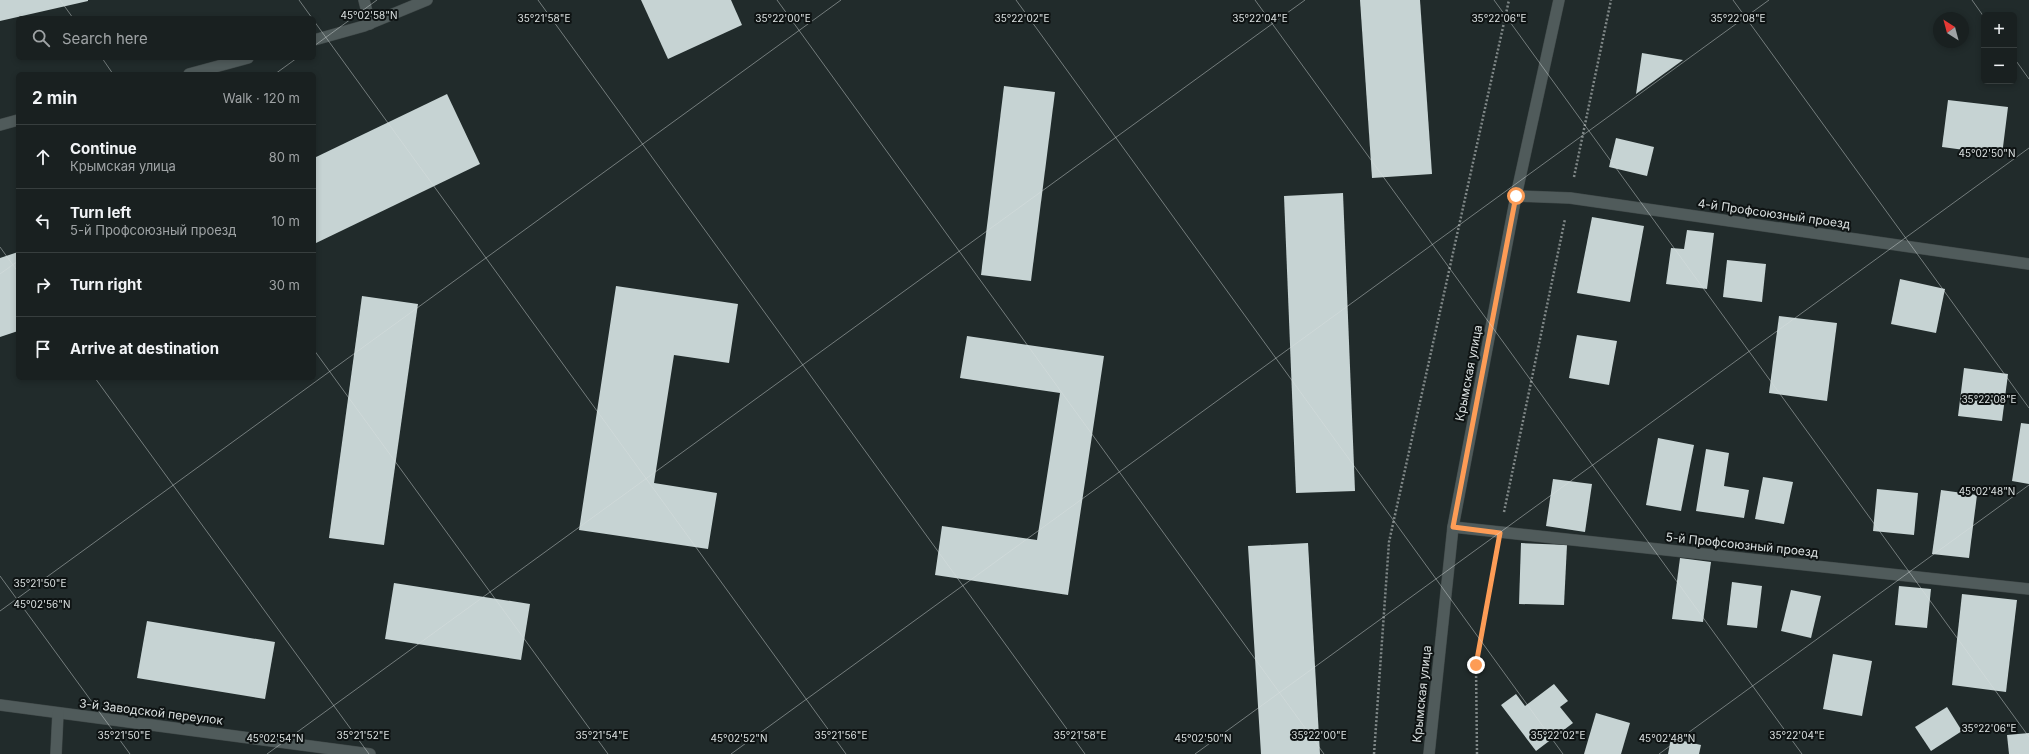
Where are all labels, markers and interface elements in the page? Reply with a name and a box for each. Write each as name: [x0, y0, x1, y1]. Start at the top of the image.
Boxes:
text: 45°02'58"N: [341, 9, 397, 21]
text: 35°21'58"E: [518, 12, 570, 24]
text: 35°22'00"E: [755, 12, 811, 24]
text: 35°22'02"E: [994, 12, 1050, 24]
text: 35°22'04"E: [1232, 12, 1288, 24]
text: 35°22'06"E: [1471, 12, 1527, 24]
text: 35°22'08"E: [1710, 12, 1766, 24]
north arrow: [1933, 12, 1969, 48]
map controls: [1981, 12, 2017, 84]
button: +: [1981, 12, 2017, 48]
search box: [16, 16, 316, 60]
icon: search: [30, 27, 52, 49]
text: Search here: [62, 29, 148, 48]
button: −: [1981, 48, 2017, 84]
text: 2 min: [32, 88, 77, 108]
text: Walk · 120 m: [223, 90, 300, 106]
text: Continue: [70, 139, 137, 158]
icon: ahead: [32, 146, 54, 168]
text: 45°02'50"N: [1958, 147, 2016, 159]
text: 80 m: [269, 149, 300, 165]
text: Крымская улица: [70, 158, 176, 174]
route start: [1507, 187, 1525, 205]
street label: 4-й Профсоюзный проезд: [1697, 195, 1852, 232]
text: Turn left: [70, 203, 131, 222]
icon: left: [32, 210, 54, 232]
text: 10 m: [271, 213, 300, 229]
text: 5-й Профсоюзный проезд: [70, 222, 236, 238]
icon: right: [32, 274, 54, 296]
text: Turn right: [70, 275, 142, 294]
text: 30 m: [269, 277, 300, 293]
street label: Крымская улица: [1452, 324, 1485, 422]
icon: arrive: [32, 338, 54, 360]
text: Arrive at destination: [70, 339, 219, 358]
text: 35°22'08"E: [1961, 393, 2017, 405]
text: 45°02'48"N: [1959, 485, 2015, 497]
street label: 5-й Профсоюзный проезд: [1665, 529, 1820, 560]
text: 35°21'50"E: [13, 577, 67, 589]
text: 45°02'56"N: [14, 598, 70, 610]
street label: Крымская улица: [1409, 645, 1434, 743]
route end: [1467, 656, 1485, 674]
street label: 3-й Заводской переулок: [78, 695, 224, 728]
text: 35°22'06"E: [1961, 722, 2017, 734]
text: 35°21'50"E: [97, 729, 151, 741]
text: 35°21'52"E: [337, 729, 389, 741]
text: 35°21'54"E: [575, 729, 629, 741]
text: 35°21'56"E: [815, 729, 867, 741]
text: 35°21'58"E: [1054, 729, 1106, 741]
text: 35°22'00"E: [1291, 729, 1347, 741]
text: 35°22'02"E: [1530, 729, 1586, 741]
text: 35°22'04"E: [1769, 729, 1825, 741]
text: 45°02'54"N: [246, 732, 304, 744]
text: 45°02'52"N: [711, 732, 767, 744]
text: 45°02'50"N: [1174, 732, 1232, 744]
text: 45°02'48"N: [1639, 732, 1695, 744]

